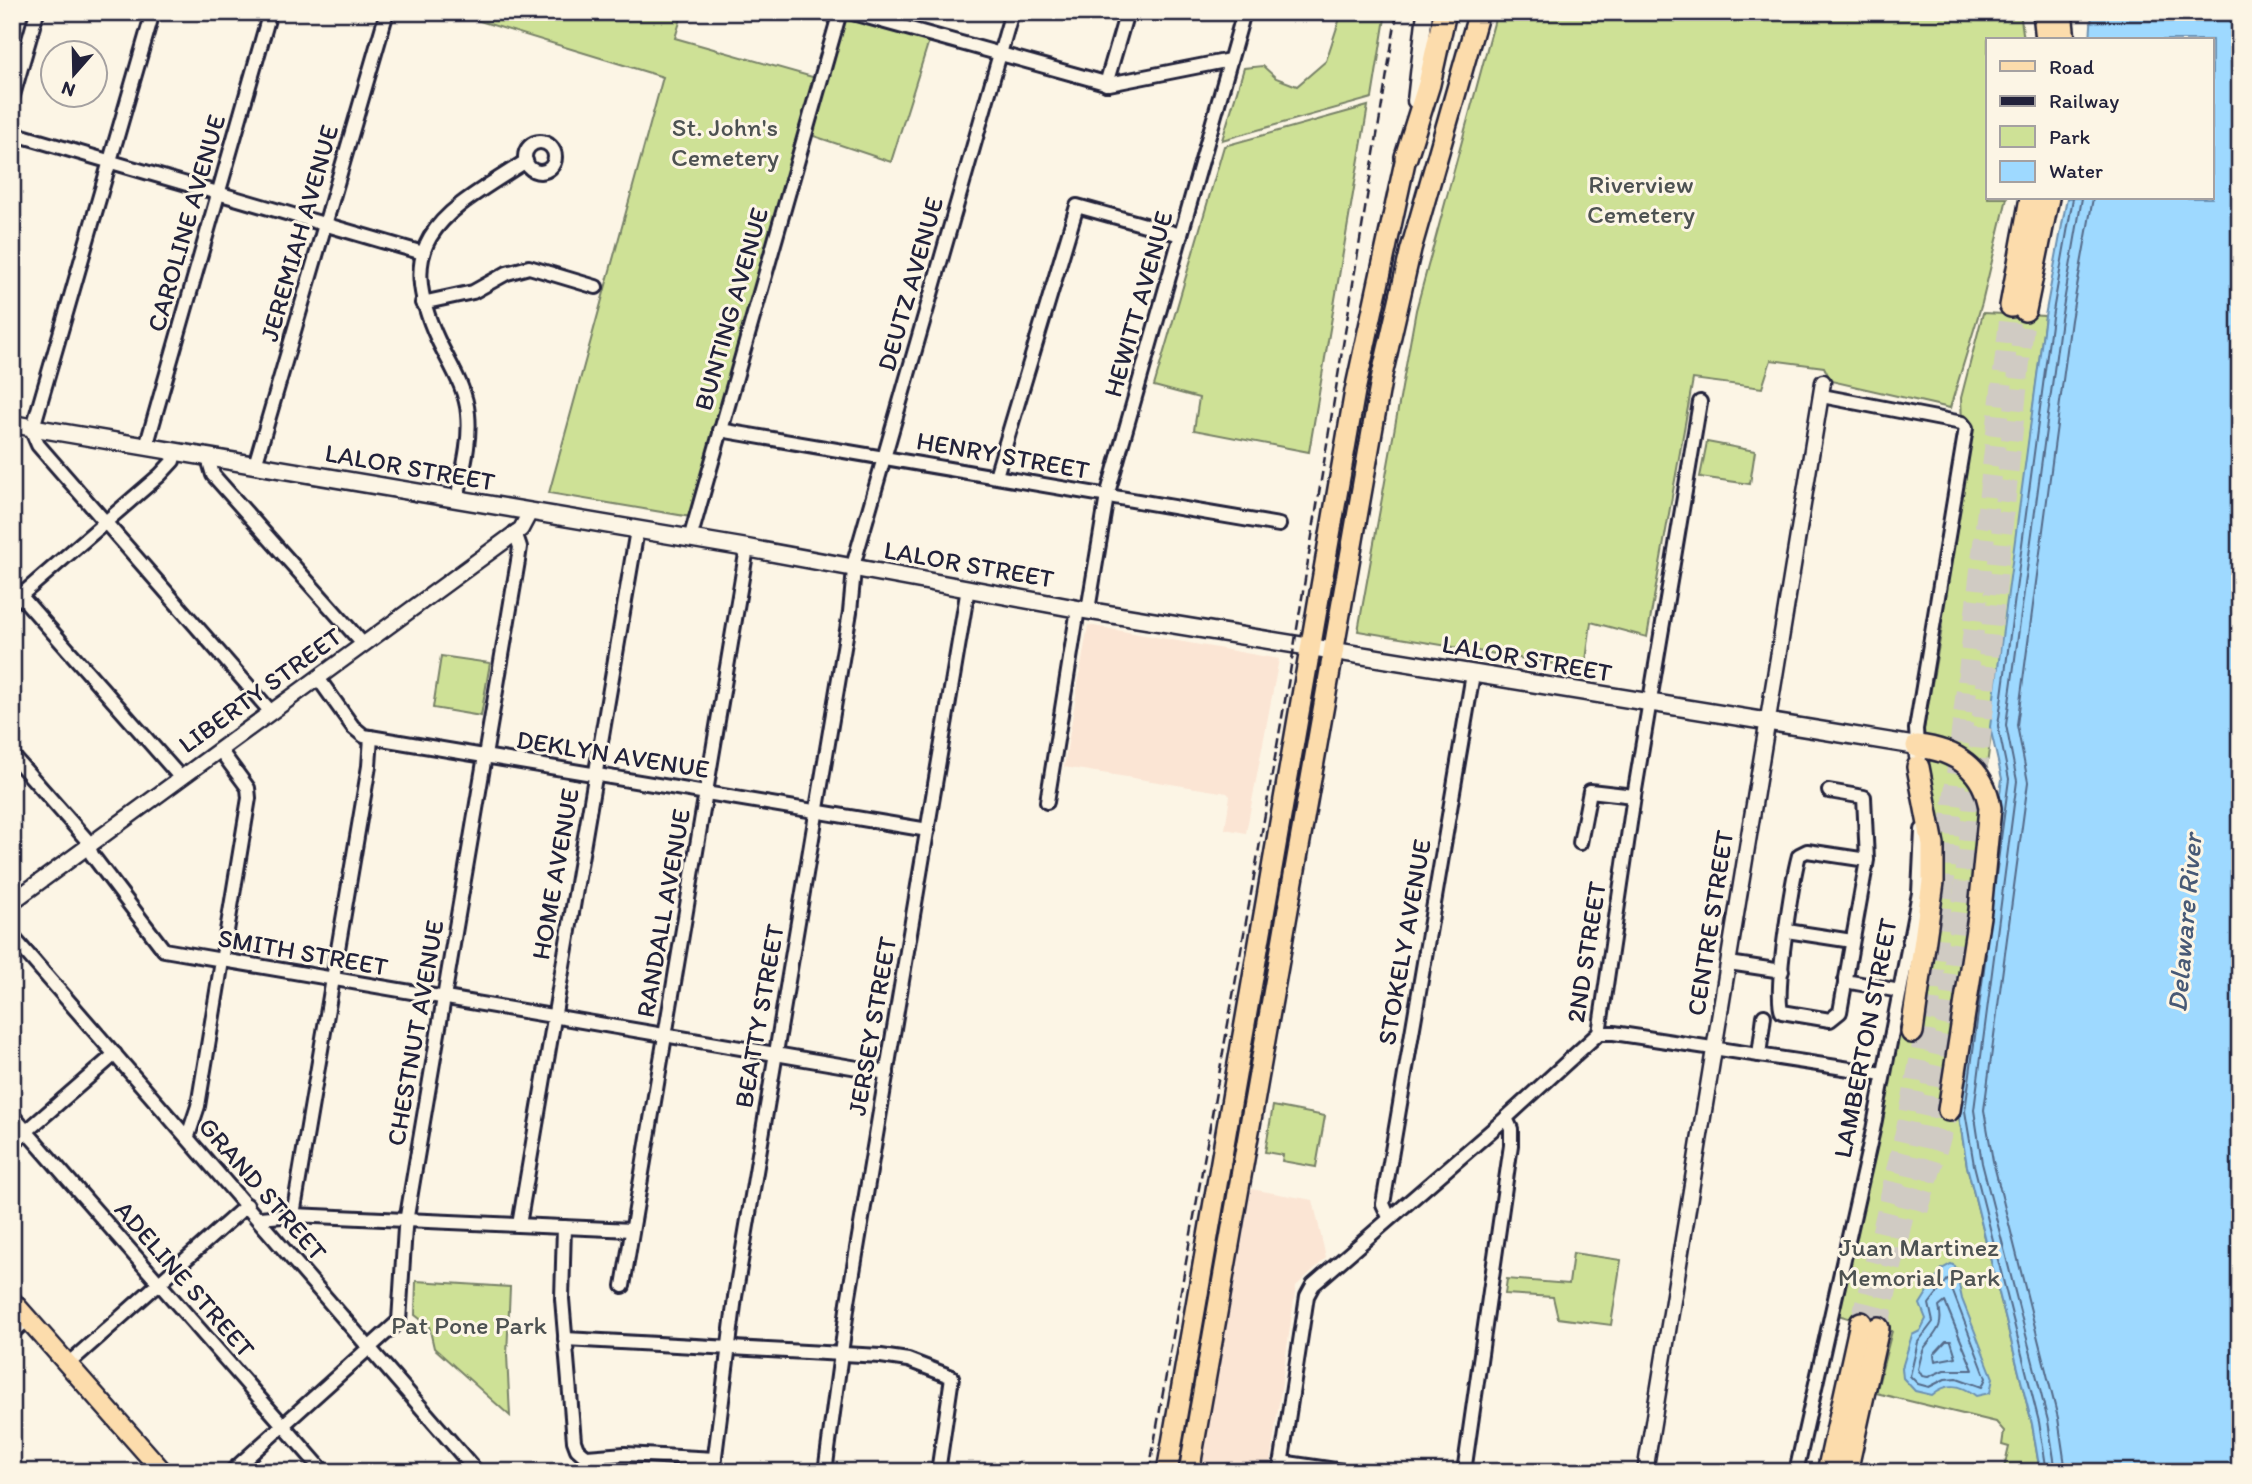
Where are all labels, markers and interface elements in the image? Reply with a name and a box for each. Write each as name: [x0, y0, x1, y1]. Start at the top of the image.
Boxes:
north arrow: [38, 38, 108, 108]
legend: [1986, 38, 2214, 200]
text: Road: [2049, 54, 2095, 79]
text: N: [58, 77, 78, 103]
text: Railway: [2049, 88, 2119, 113]
street label: CAROLINE AVENUE: [140, 111, 232, 335]
park label: St. John's Cemetery: [671, 111, 779, 173]
street label: JEREMIAH AVENUE: [253, 121, 345, 345]
text: Park: [2049, 124, 2091, 149]
text: Water: [2049, 158, 2103, 183]
park label: Riverview Cemetery: [1587, 168, 1695, 230]
street label: DEUTZ AVENUE: [870, 193, 950, 375]
street label: BUNTING AVENUE: [687, 204, 775, 414]
street label: HEWITT AVENUE: [1096, 207, 1180, 401]
street label: HENRY STREET: [914, 424, 1092, 486]
street label: LALOR STREET: [322, 436, 498, 498]
street label: LALOR STREET: [881, 533, 1057, 595]
street label: LIBERTY STREET: [172, 620, 348, 760]
street label: LALOR STREET: [1439, 627, 1615, 689]
street label: DEKLYN AVENUE: [514, 723, 712, 785]
street label: HOME AVENUE: [524, 786, 586, 962]
street label: RANDALL AVENUE: [629, 806, 697, 1020]
street label: CENTRE STREET: [1680, 827, 1741, 1018]
water label: Delaware River: [2159, 829, 2209, 1014]
street label: STOKELY AVENUE: [1370, 837, 1438, 1047]
street label: 2ND STREET: [1559, 879, 1613, 1025]
street label: LAMBERTON STREET: [1826, 915, 1904, 1161]
street label: CHESTNUT AVENUE: [379, 917, 451, 1149]
street label: SMITH STREET: [215, 921, 391, 983]
street label: BEATTY STREET: [727, 921, 791, 1110]
street label: JERSEY STREET: [841, 934, 904, 1118]
street label: GRAND STREET: [192, 1111, 334, 1268]
street label: ADELINE STREET: [108, 1194, 262, 1364]
park label: Juan Martinez Memorial Park: [1838, 1231, 2000, 1293]
park label: Pat Pone Park: [391, 1309, 547, 1341]

